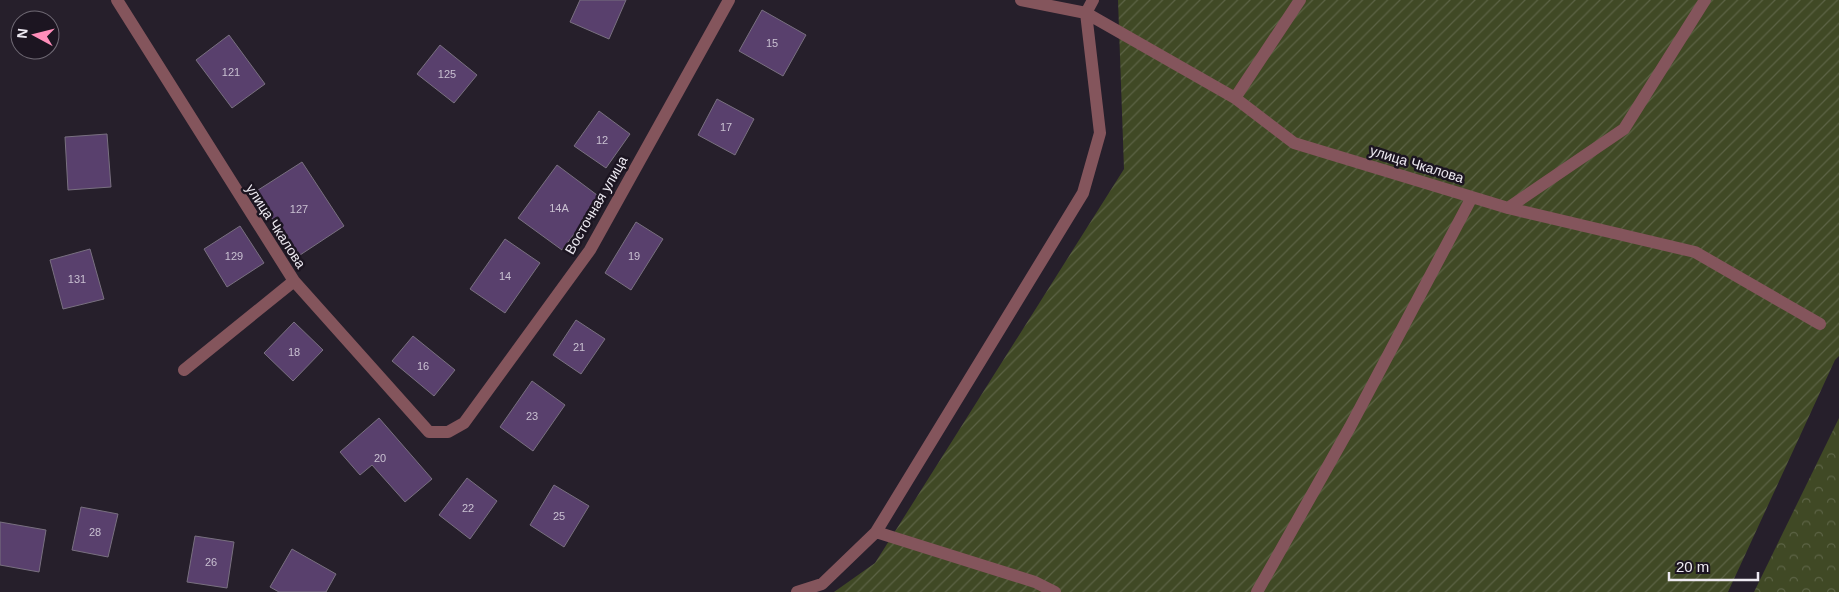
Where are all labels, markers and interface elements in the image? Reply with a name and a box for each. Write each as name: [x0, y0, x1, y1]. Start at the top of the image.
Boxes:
north arrow: [10, 10, 60, 60]
text: N: [14, 27, 31, 39]
house number: 15: [766, 37, 778, 49]
house number: 121: [222, 66, 240, 78]
house number: 125: [438, 68, 456, 80]
house number: 17: [720, 121, 732, 133]
house number: 12: [596, 134, 608, 146]
street label: улица Чкалова: [1368, 142, 1466, 186]
street label: Восточная улица: [561, 153, 631, 257]
street label: улица Чкалова: [243, 181, 309, 271]
house number: 14А: [549, 202, 569, 214]
house number: 127: [290, 203, 308, 215]
house number: 129: [225, 250, 243, 262]
house number: 19: [628, 250, 640, 262]
house number: 14: [499, 270, 511, 282]
house number: 131: [68, 273, 86, 285]
house number: 21: [573, 341, 585, 353]
house number: 18: [288, 346, 300, 358]
house number: 16: [417, 360, 429, 372]
house number: 23: [526, 410, 538, 422]
house number: 20: [374, 452, 386, 464]
house number: 22: [462, 502, 474, 514]
house number: 25: [553, 510, 565, 522]
house number: 28: [89, 526, 101, 538]
scale bar: [1669, 550, 1758, 582]
house number: 26: [205, 556, 217, 568]
text: 20 m: [1676, 558, 1709, 575]

